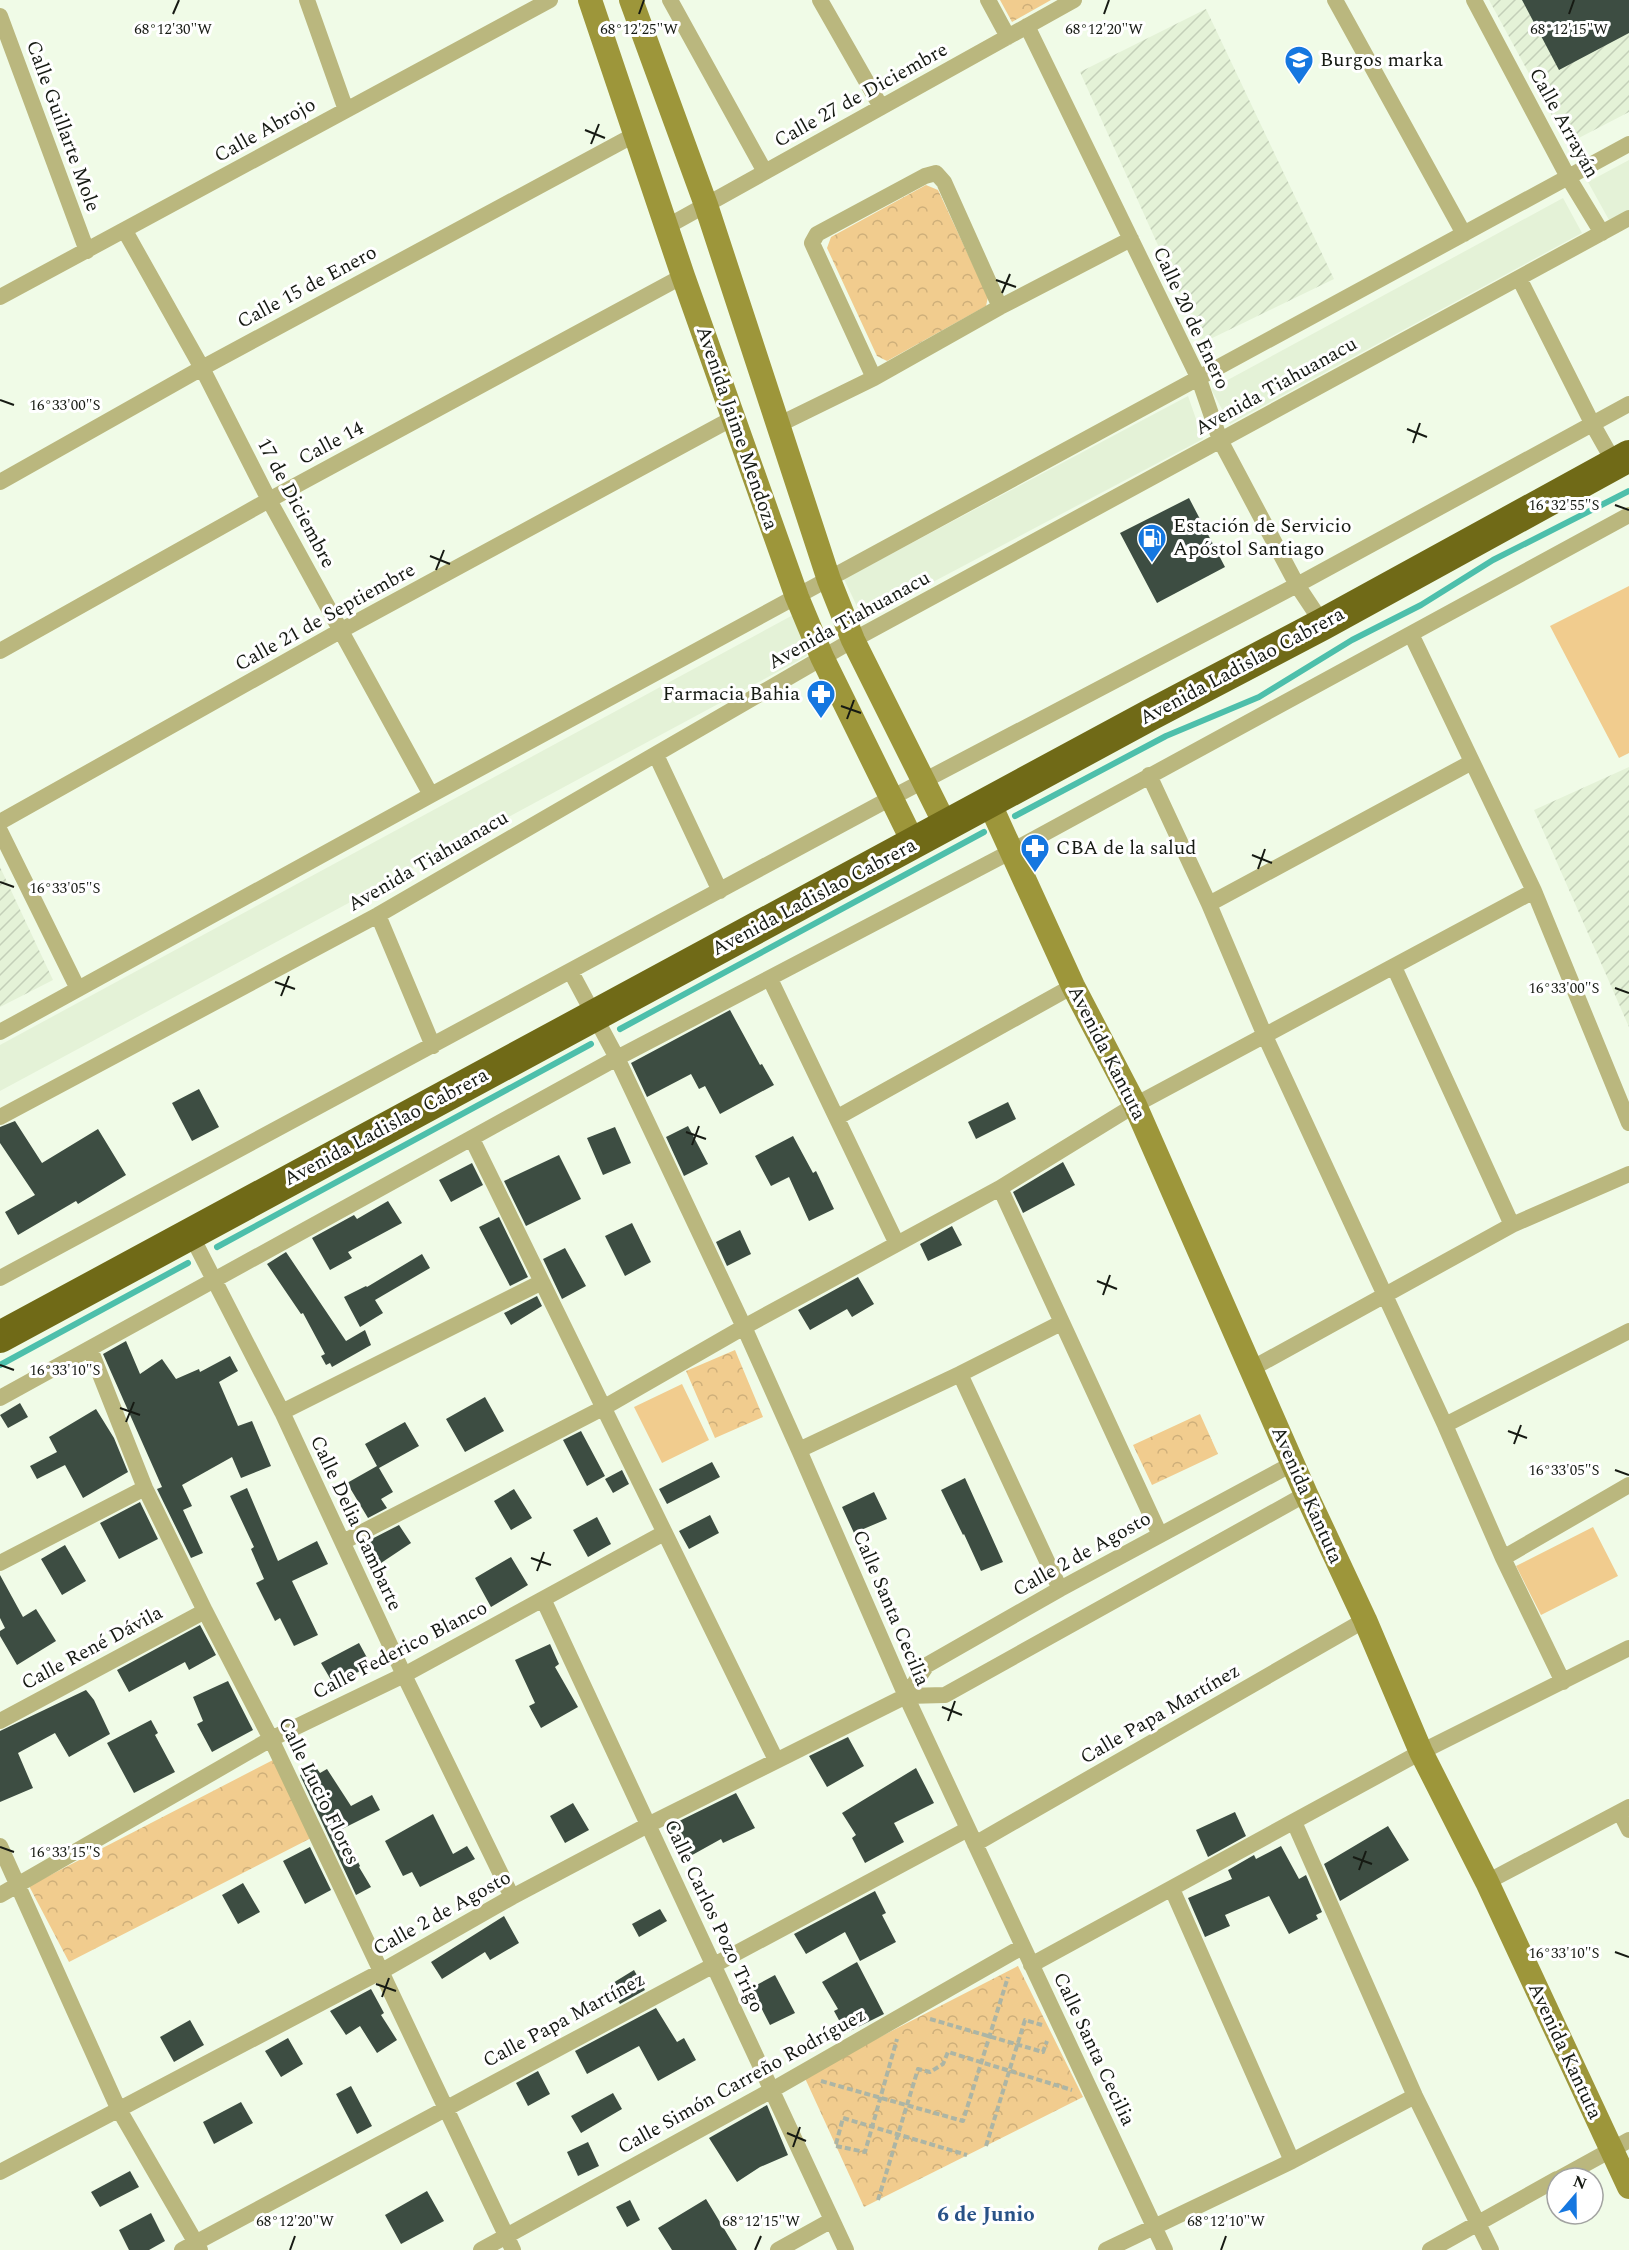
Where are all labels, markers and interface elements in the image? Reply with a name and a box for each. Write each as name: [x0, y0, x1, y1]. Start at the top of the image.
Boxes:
text: 68°12'30"W: [134, 18, 212, 41]
text: 68°12'25"W: [600, 18, 678, 41]
text: 68°12'20"W: [1065, 18, 1143, 41]
text: 68°12'15"W: [1530, 18, 1608, 41]
street label: Calle 27 de Diciembre: [769, 35, 953, 155]
street label: Calle Guillarte Mole: [18, 36, 108, 216]
school or university icon: Burgos marka: [1283, 44, 1315, 86]
place label: Burgos marka: [1320, 45, 1443, 75]
street label: Calle Arrayán: [1521, 62, 1607, 184]
street label: Calle Abrojo: [209, 90, 321, 170]
street label: Calle 15 de Enero: [232, 237, 382, 337]
street label: Calle 20 de Enero: [1145, 242, 1237, 394]
street label: Avenida Jaime Mendoza: [688, 322, 786, 534]
street label: Avenida Tiahuanacu: [1189, 329, 1363, 443]
text: 16°33'00"S: [30, 394, 101, 417]
street label: Calle 14: [293, 413, 369, 473]
street label: 17 de Diciembre: [249, 432, 343, 574]
text: 16°32'55"S: [1529, 494, 1600, 517]
place label: Estación de Servicio Apóstol Santiago: [1173, 511, 1352, 564]
fuel station icon: Estación de Servicio Apóstol Santiago: [1136, 522, 1168, 564]
street label: Calle 21 de Septiembre: [229, 555, 421, 679]
street label: Avenida Tiahuanacu: [762, 563, 936, 677]
street label: Avenida Ladislao Cabrera: [1134, 599, 1350, 733]
pharmacy icon: Farmacia Bahia: [805, 678, 837, 720]
place label: Farmacia Bahia: [662, 679, 800, 709]
street label: Avenida Tiahuanacu: [342, 803, 514, 919]
street label: Avenida Ladislao Cabrera: [706, 830, 922, 964]
pharmacy icon: CBA de la salud: [1019, 832, 1051, 874]
place label: CBA de la salud: [1056, 833, 1196, 863]
text: 16°33'05"S: [30, 877, 101, 900]
text: 16°33'00"S: [1529, 977, 1600, 1000]
street label: Avenida Kantuta: [1060, 980, 1154, 1126]
street label: Avenida Ladislao Cabrera: [278, 1060, 494, 1194]
text: 16°33'10"S: [30, 1359, 101, 1382]
street label: Avenida Kantuta: [1263, 1421, 1351, 1569]
street label: Calle Delia Gambarte: [302, 1430, 410, 1616]
text: 16°33'05"S: [1529, 1459, 1600, 1482]
street label: Calle 2 de Agosto: [1007, 1504, 1157, 1604]
street label: Calle Santa Cecilia: [845, 1525, 937, 1691]
street label: Calle Federico Blanco: [307, 1593, 493, 1707]
street label: Calle René Dávila: [16, 1598, 168, 1698]
street label: Calle Papa Martínez: [1074, 1656, 1246, 1772]
street label: Calle Lucio Flores: [270, 1712, 368, 1870]
street label: Calle Carlos Pozo Trigo: [656, 1814, 772, 2018]
text: 16°33'15"S: [30, 1841, 101, 1864]
street label: Calle 2 de Agosto: [367, 1863, 517, 1963]
text: 16°33'10"S: [1529, 1942, 1600, 1965]
street label: Calle Papa Martínez: [477, 1964, 651, 2076]
street label: Calle Santa Cecilia: [1045, 1967, 1143, 2131]
street label: Avenida Kantuta: [1520, 1978, 1610, 2125]
street label: Calle Simón Carreño Rodríguez: [612, 2000, 872, 2162]
north arrow: [1545, 2166, 1605, 2226]
text: N: [1570, 2169, 1590, 2196]
district label: 6 de Junio: [937, 2199, 1035, 2231]
text: 68°12'20"W: [256, 2210, 334, 2233]
text: 68°12'15"W: [722, 2210, 800, 2233]
text: 68°12'10"W: [1187, 2210, 1265, 2233]

